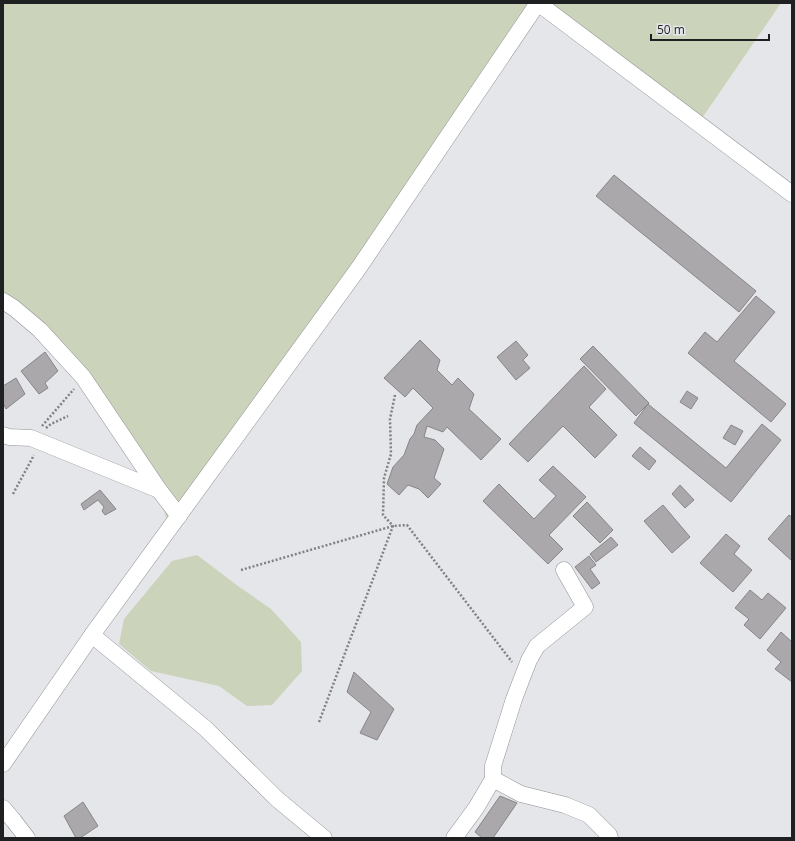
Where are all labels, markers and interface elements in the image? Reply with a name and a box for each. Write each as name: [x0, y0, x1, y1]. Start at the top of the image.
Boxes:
scale bar: [651, 16, 769, 42]
text: 50 m: [657, 21, 685, 38]

